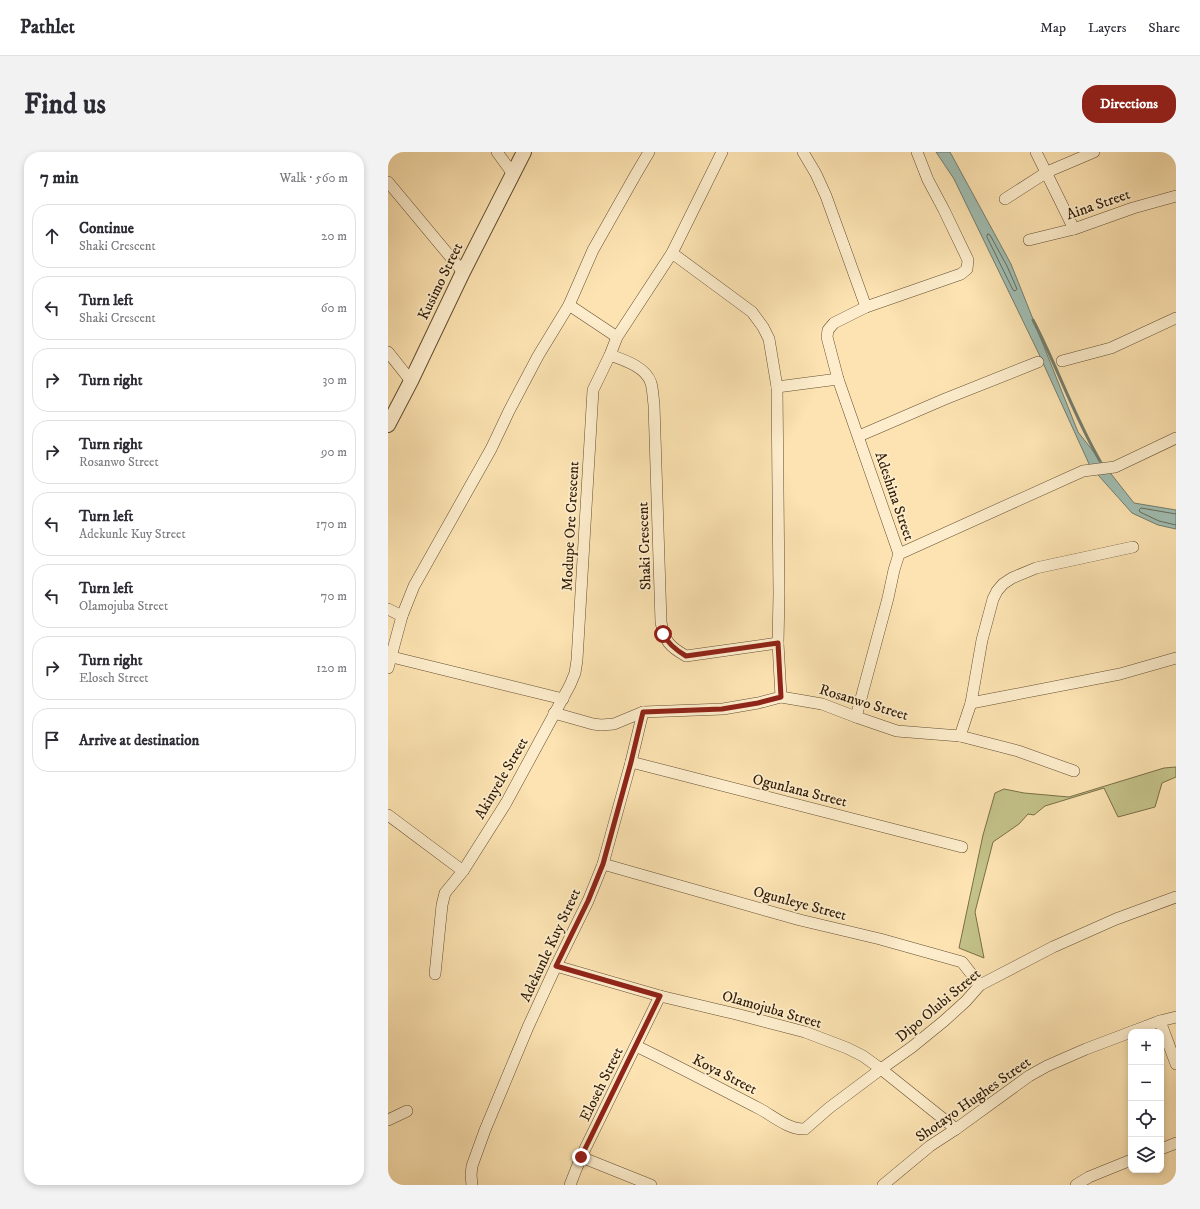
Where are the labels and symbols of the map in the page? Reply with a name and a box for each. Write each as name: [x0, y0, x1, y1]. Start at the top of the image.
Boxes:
street label: Aina Street: [1064, 185, 1133, 224]
street label: Kusimo Street: [414, 239, 467, 323]
street label: Adeshina Street: [870, 449, 919, 543]
street label: Modupe Ore Crescent: [558, 460, 583, 591]
street label: Shaki Crescent: [633, 501, 656, 591]
route start: [654, 625, 672, 643]
street label: Rosanwo Street: [817, 680, 911, 725]
street label: Akinyele Street: [470, 734, 533, 823]
street label: Ogunlana Street: [751, 770, 849, 811]
street label: Ogunleye Street: [751, 882, 849, 925]
street label: Adekunle Kuy Street: [516, 885, 585, 1005]
street label: Dipo Olubi Street: [892, 964, 985, 1046]
street label: Olamojuba Street: [720, 986, 824, 1033]
street label: Eloseh Street: [575, 1044, 628, 1124]
street label: Koya Street: [689, 1050, 760, 1099]
street label: Shotayo Hughes Street: [912, 1052, 1035, 1146]
route end: [572, 1148, 590, 1166]

